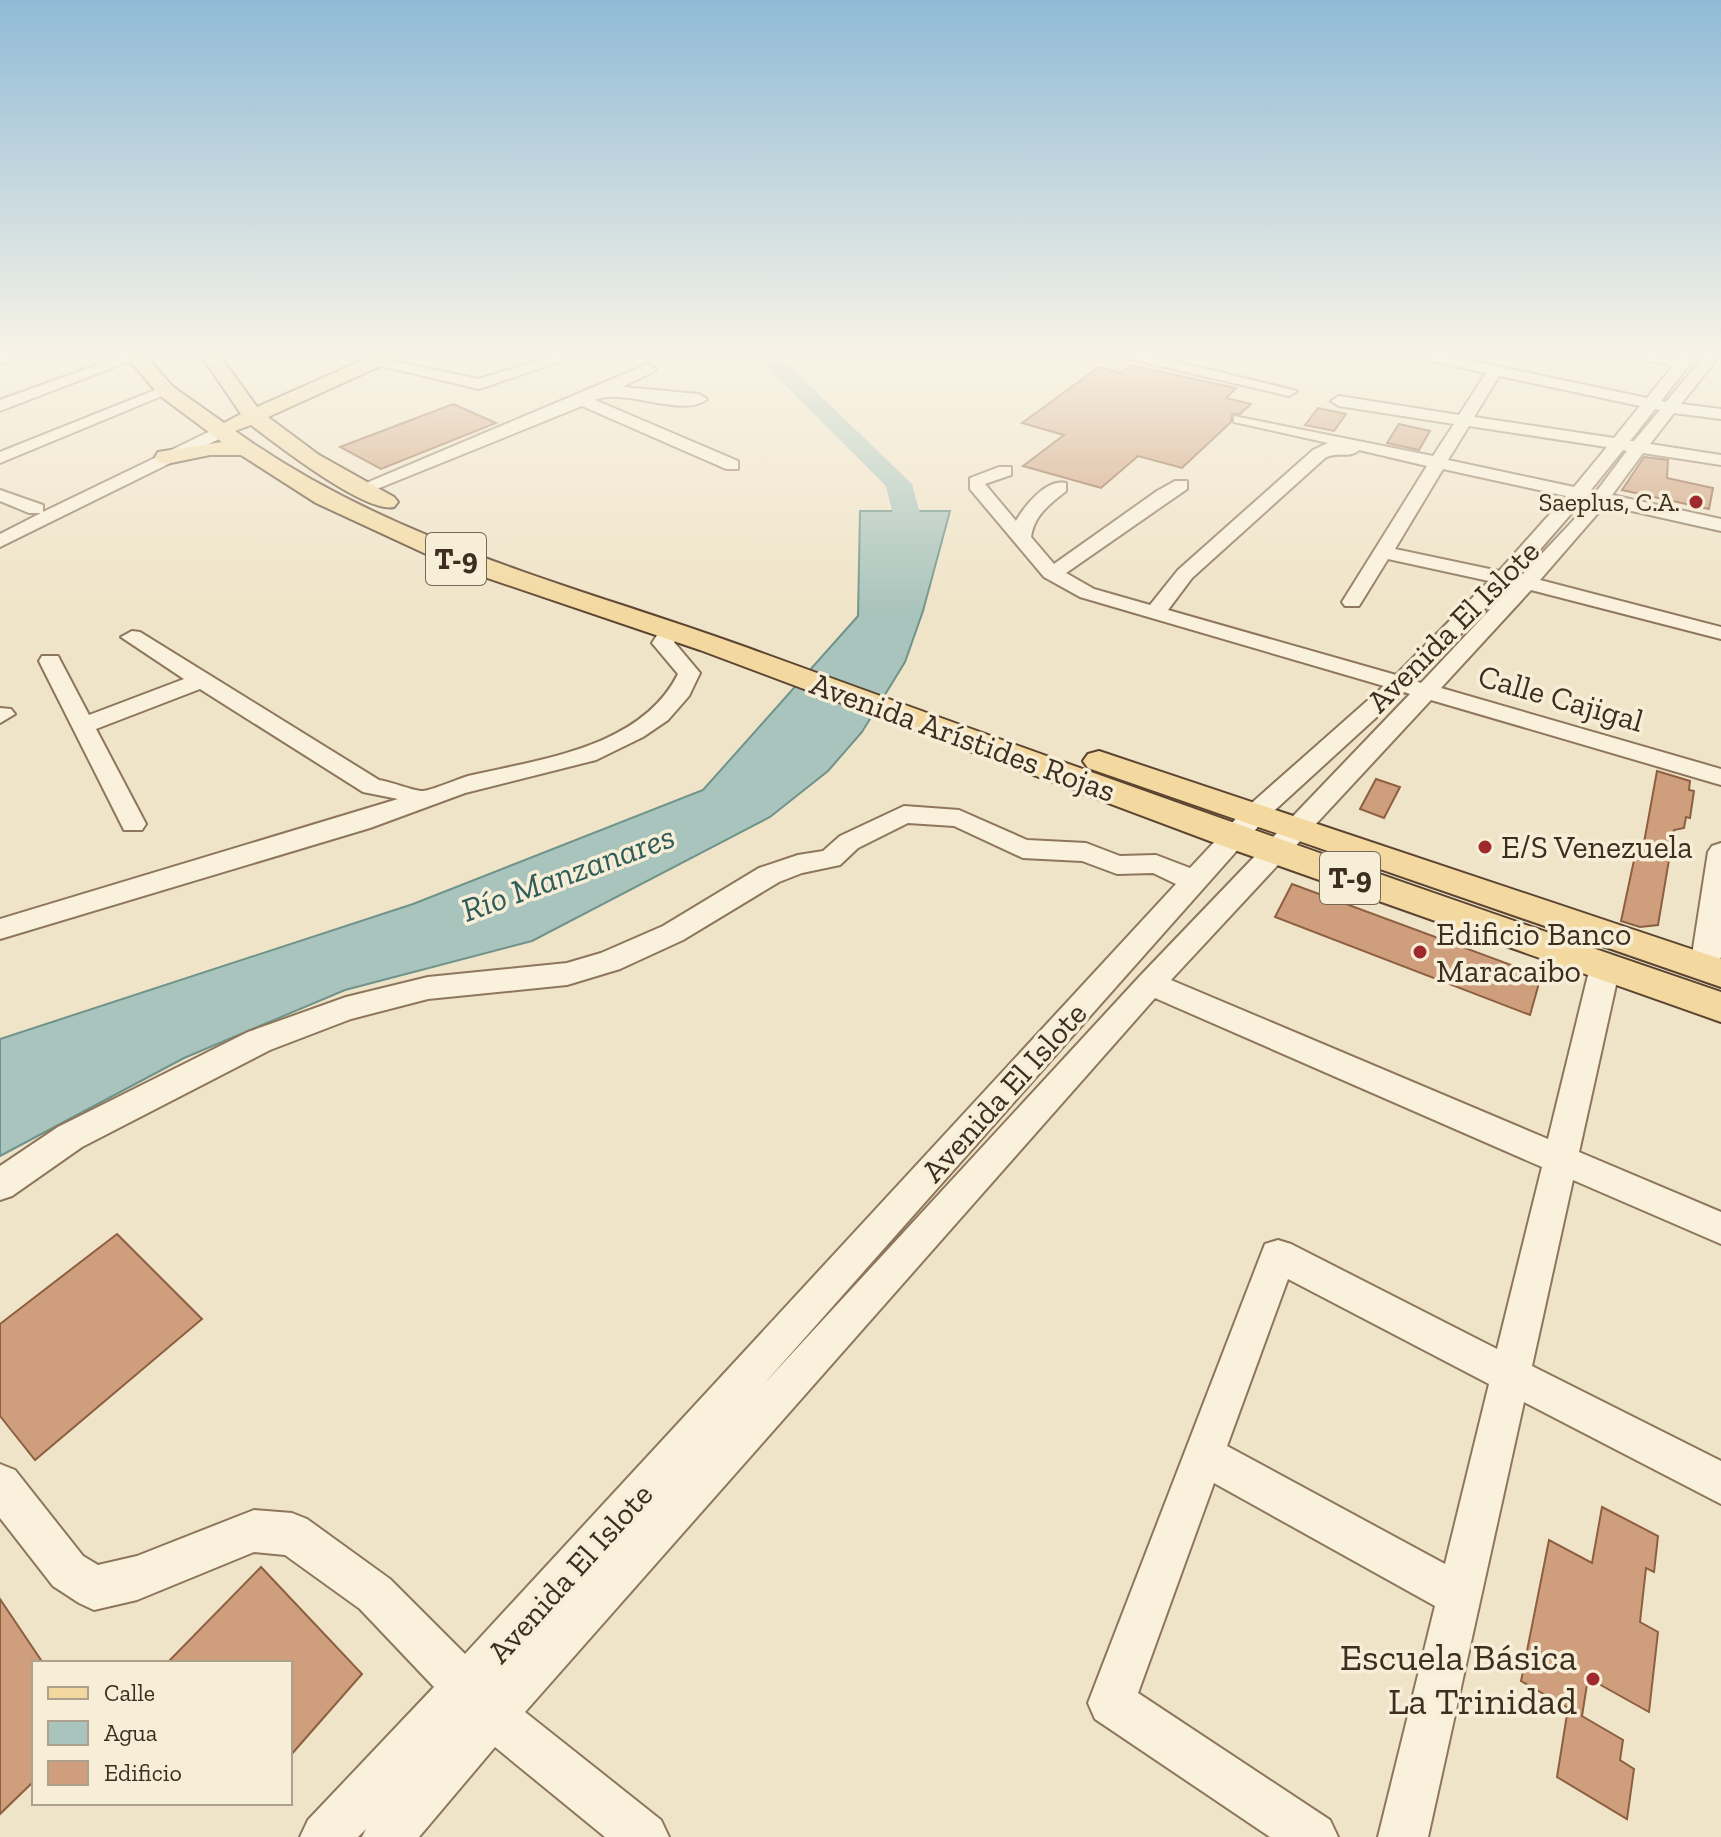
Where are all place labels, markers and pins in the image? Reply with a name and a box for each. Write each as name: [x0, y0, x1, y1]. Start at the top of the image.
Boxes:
place label: Saeplus, C.A.: [1538, 486, 1680, 518]
marker: Saeplus, C.A.: [1687, 493, 1705, 511]
place label: E/S Venezuela: [1501, 828, 1693, 866]
marker: E/S Venezuela: [1476, 838, 1494, 856]
place label: Edificio Banco Maracaibo: [1436, 915, 1631, 990]
marker: Edificio Banco Maracaibo: [1411, 943, 1429, 961]
place label: Escuela Básica La Trinidad: [1340, 1634, 1577, 1724]
marker: Escuela Básica La Trinidad: [1584, 1670, 1602, 1688]

